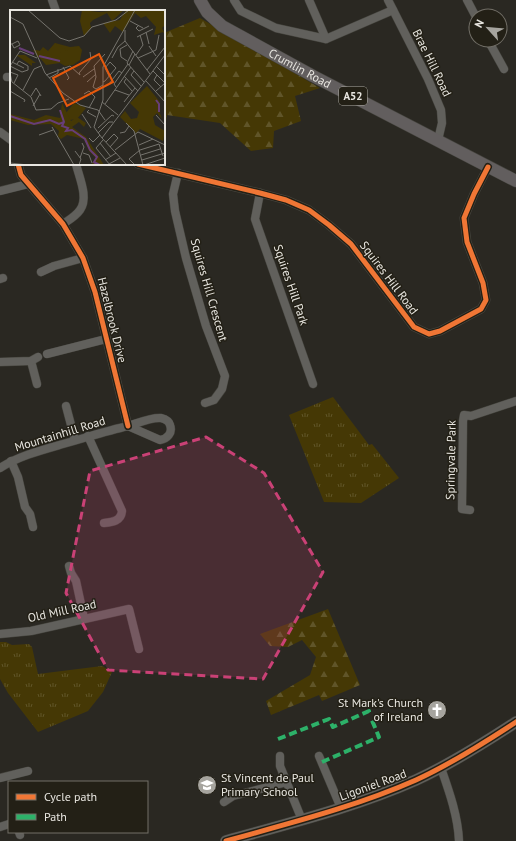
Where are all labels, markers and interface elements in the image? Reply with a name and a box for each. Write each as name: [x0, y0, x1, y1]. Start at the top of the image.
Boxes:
north arrow: [468, 8, 508, 48]
inset map: [10, 10, 165, 165]
text: N: [471, 17, 487, 30]
street label: Brae Hill Road: [410, 27, 455, 99]
street label: Crumlin Road: [266, 45, 334, 91]
road number: A52: [339, 87, 367, 105]
street label: Squires Hill Crescent: [188, 237, 231, 343]
street label: Squires Hill Road: [357, 238, 422, 317]
street label: Squires Hill Park: [271, 242, 312, 327]
street label: Hazelbrook Drive: [95, 276, 130, 364]
street label: Mountainhill Road: [13, 413, 107, 454]
street label: Springvale Park: [442, 420, 459, 500]
street label: Old Mill Road: [26, 596, 98, 625]
place label: St Mark's Church of Ireland: [338, 695, 423, 724]
church icon: St Mark's Church of Ireland: [426, 699, 448, 721]
street label: Ligoniel Road: [337, 765, 408, 804]
place label: St Vincent de Paul Primary School: [221, 770, 314, 799]
school or university icon: St Vincent de Paul Primary School: [196, 774, 218, 796]
legend: [8, 781, 148, 833]
text: Cycle path: [44, 789, 97, 804]
text: Path: [44, 809, 67, 824]

